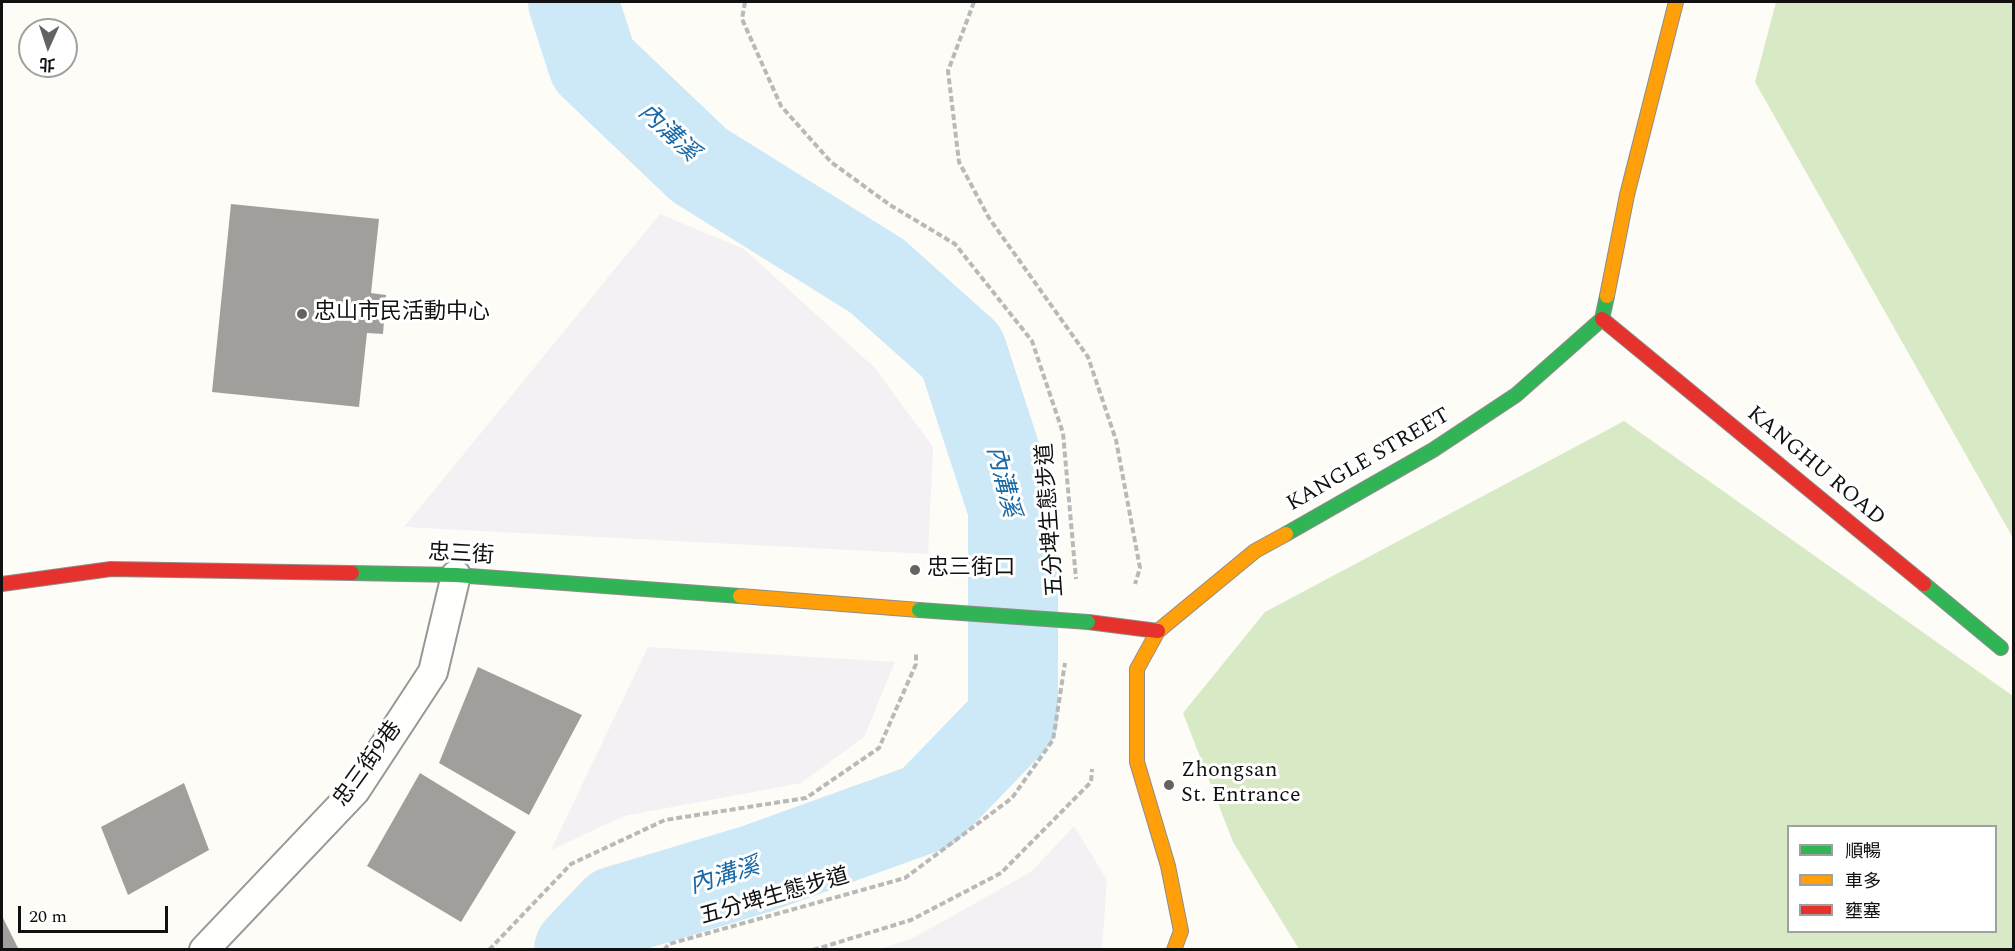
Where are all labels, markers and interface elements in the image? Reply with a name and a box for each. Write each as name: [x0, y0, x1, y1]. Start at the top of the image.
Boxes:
north arrow: [18, 18, 78, 78]
text: 北: [39, 52, 56, 76]
water label: 內溝溪: [631, 99, 703, 169]
place label: 忠山市民活動中心: [314, 301, 490, 327]
marker: 忠山市民活動中心: [295, 307, 309, 321]
street label: KANGHU ROAD: [1740, 401, 1890, 533]
street label: KANGLE STREET: [1283, 404, 1455, 518]
street label: 五分埤生態步道: [1033, 442, 1071, 598]
water label: 內溝溪: [978, 444, 1024, 520]
street label: 忠三街: [427, 541, 495, 571]
place label: 忠三街口: [927, 557, 1015, 583]
marker: 忠三街口: [908, 563, 922, 577]
street label: 忠三街9巷: [329, 717, 409, 813]
place label: Zhongsan St. Entrance: [1181, 759, 1301, 810]
marker: Zhongsan St. Entrance: [1162, 778, 1176, 792]
legend: [1787, 825, 1997, 933]
text: 順暢: [1845, 838, 1881, 865]
water label: 內溝溪: [686, 854, 764, 902]
street label: 五分埤生態步道: [697, 864, 853, 932]
text: 車多: [1845, 868, 1881, 895]
scale bar: [21, 894, 171, 932]
text: 壅塞: [1845, 898, 1881, 925]
text: 20 m: [29, 903, 67, 930]

